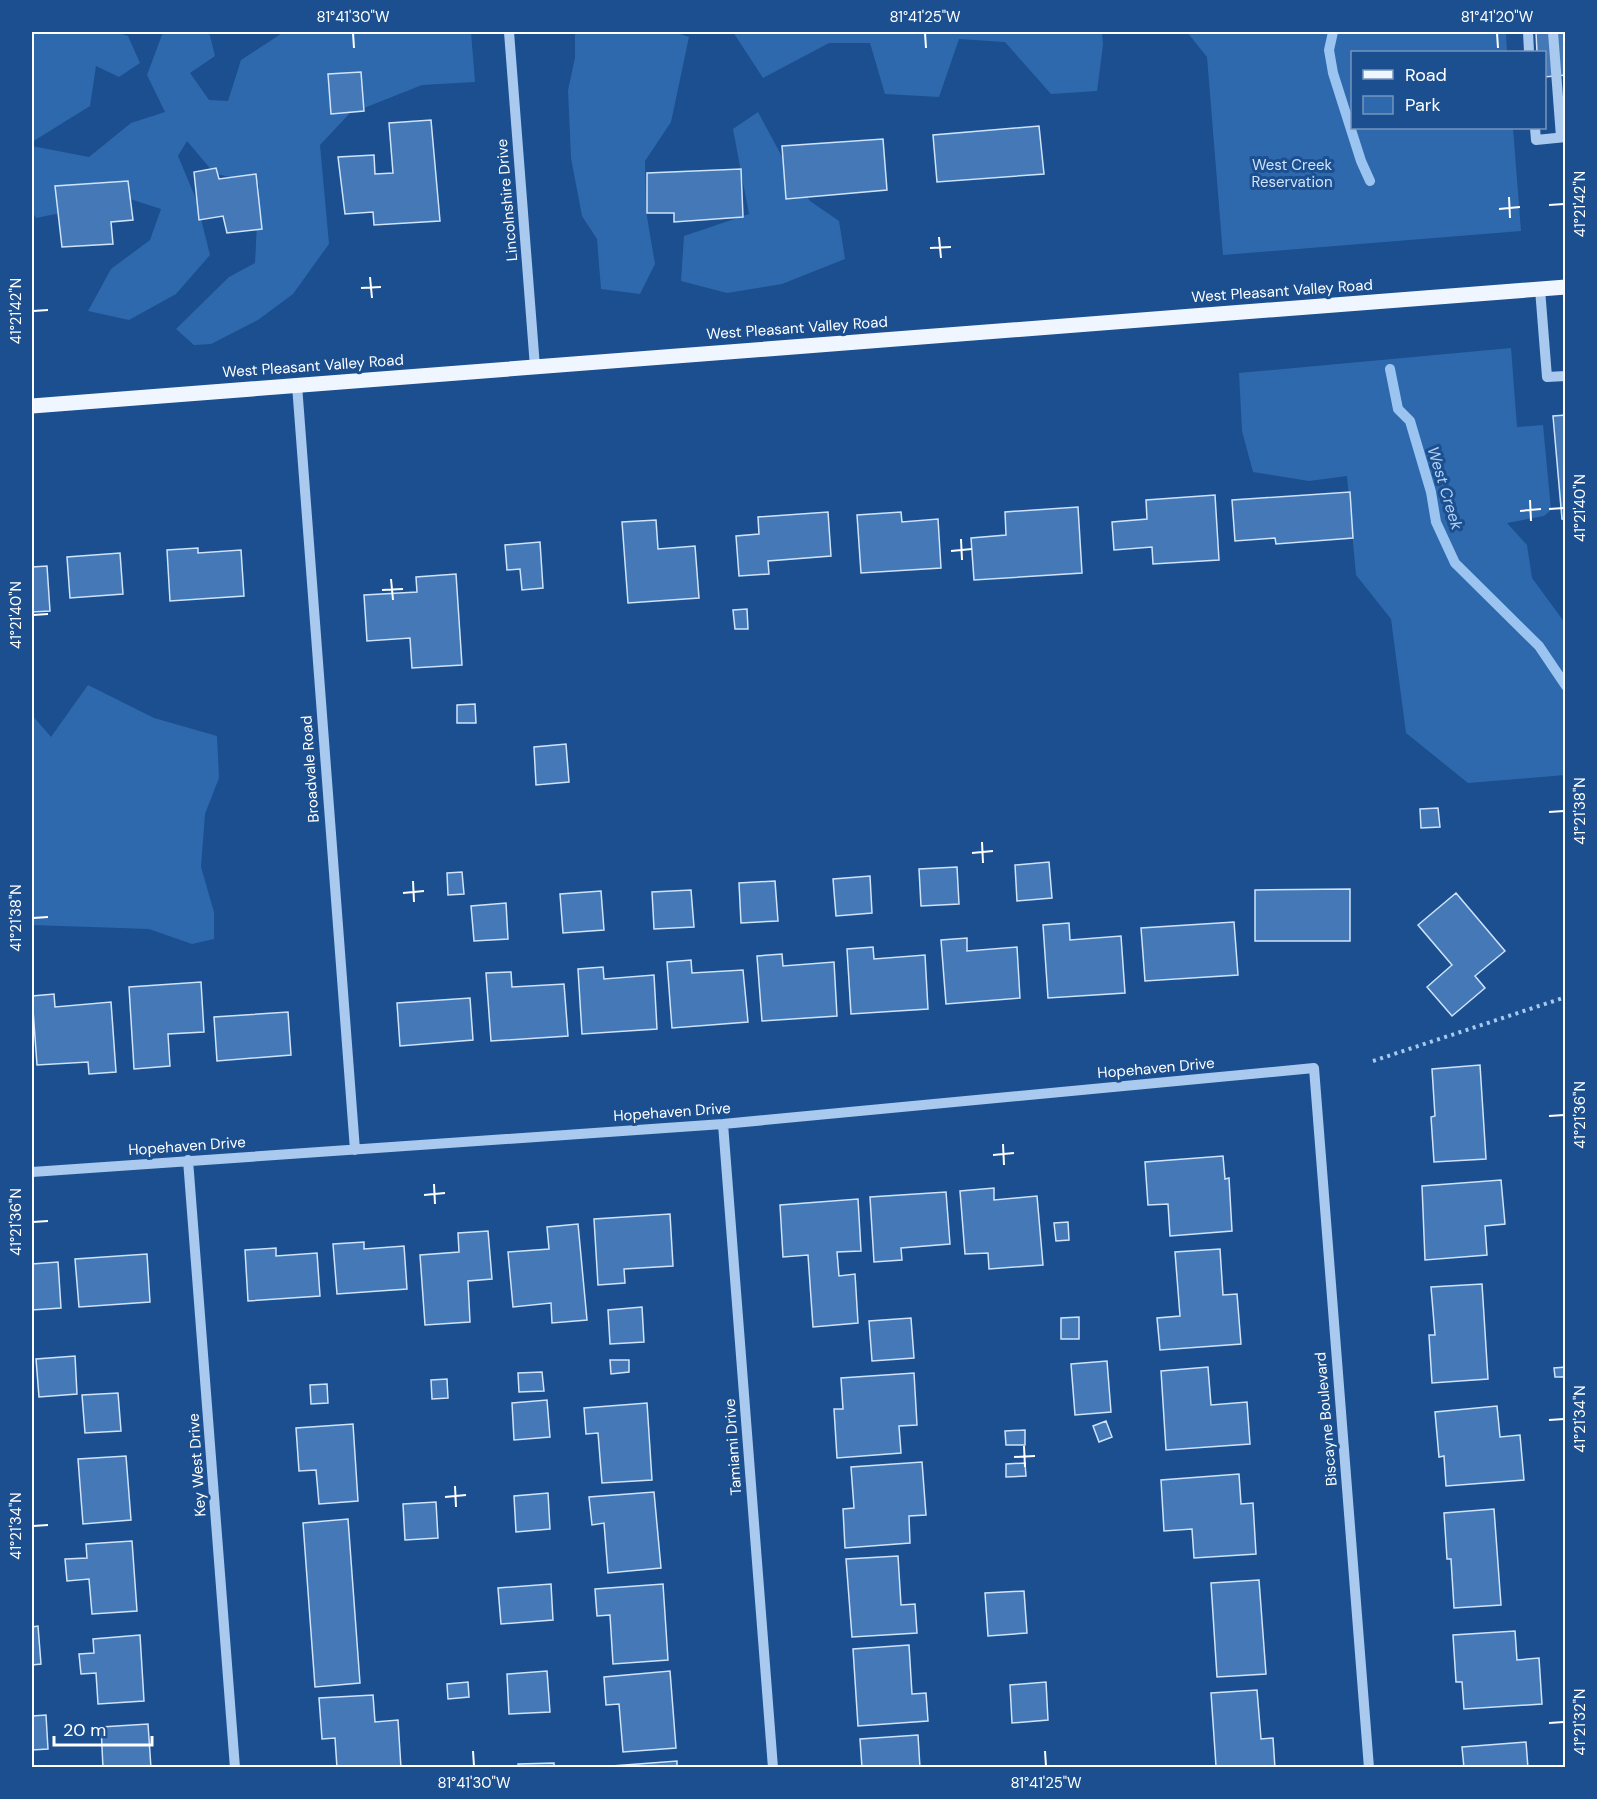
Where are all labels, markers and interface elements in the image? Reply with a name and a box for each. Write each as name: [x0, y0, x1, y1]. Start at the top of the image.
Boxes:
text: 81°41'30"W: [317, 7, 390, 27]
text: 81°41'25"W: [889, 7, 961, 27]
text: 81°41'20"W: [1461, 7, 1534, 27]
legend: [1351, 51, 1546, 129]
text: Road: [1405, 63, 1447, 87]
text: Park: [1405, 93, 1441, 117]
street label: Lincolnshire Drive: [492, 138, 522, 262]
park label: West Creek Reservation: [1251, 155, 1333, 192]
text: 41°21'42"N: [1570, 171, 1590, 237]
street label: West Pleasant Valley Road: [1191, 275, 1373, 307]
text: 41°21'42"N: [6, 278, 26, 344]
street label: West Pleasant Valley Road: [706, 312, 888, 344]
street label: West Pleasant Valley Road: [222, 350, 404, 382]
water label: West Creek: [1422, 444, 1468, 533]
text: 41°21'40"N: [1570, 474, 1590, 542]
text: 41°21'40"N: [6, 581, 26, 649]
street label: Broadvale Road: [296, 715, 324, 823]
text: 41°21'38"N: [1570, 777, 1590, 845]
text: 41°21'38"N: [6, 884, 26, 952]
street label: Hopehaven Drive: [1097, 1053, 1215, 1083]
text: 41°21'36"N: [1570, 1081, 1590, 1149]
street label: Hopehaven Drive: [613, 1098, 731, 1126]
street label: Hopehaven Drive: [128, 1132, 246, 1160]
text: 41°21'36"N: [6, 1188, 26, 1256]
street label: Biscayne Boulevard: [1310, 1351, 1342, 1487]
text: 41°21'34"N: [1570, 1385, 1590, 1453]
street label: Tamiami Drive: [720, 1398, 746, 1496]
street label: Key West Drive: [183, 1413, 211, 1517]
text: 41°21'34"N: [6, 1492, 26, 1560]
text: 41°21'32"N: [1570, 1689, 1590, 1755]
scale bar: [54, 1709, 152, 1747]
text: 20 m: [63, 1718, 106, 1742]
text: 81°41'30"W: [438, 1773, 511, 1793]
text: 81°41'25"W: [1010, 1773, 1082, 1793]

